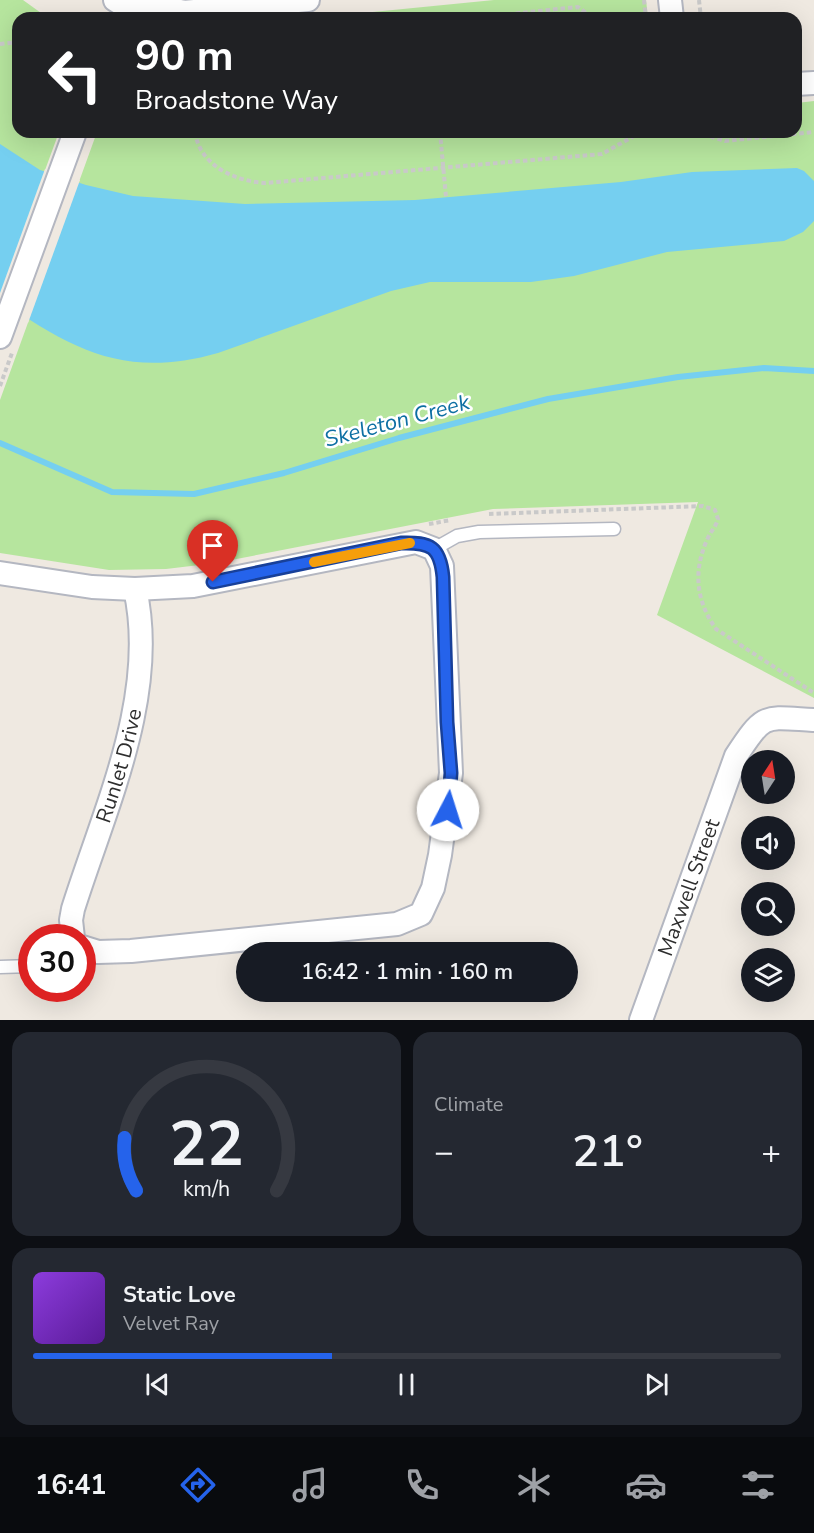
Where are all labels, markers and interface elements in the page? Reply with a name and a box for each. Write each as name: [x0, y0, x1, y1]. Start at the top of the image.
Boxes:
text: 90 m: [135, 28, 234, 85]
icon: left: [36, 36, 114, 114]
text: Broadstone Way: [135, 82, 338, 119]
water label: Skeleton Creek: [321, 387, 474, 455]
pin: [187, 520, 238, 582]
icon: arrive: [196, 529, 229, 562]
street label: Runlet Drive: [89, 706, 148, 827]
north arrow: [741, 750, 795, 804]
map controls: [741, 750, 795, 1002]
position arrow: [416, 778, 480, 842]
street label: Maxwell Street: [651, 814, 726, 960]
button: sound: [741, 816, 795, 870]
button: search: [741, 882, 795, 936]
speed limit sign: 30: [18, 924, 96, 1002]
button: layers: [741, 948, 795, 1002]
text: 16:42 · 1 min · 160 m: [301, 957, 513, 987]
text: Climate: [434, 1091, 503, 1118]
text: 22: [169, 1102, 244, 1187]
text: 21°: [572, 1121, 643, 1182]
text: −: [434, 1130, 454, 1175]
text: +: [761, 1130, 781, 1175]
text: km/h: [183, 1174, 230, 1204]
text: Static Love: [123, 1280, 236, 1310]
text: Velvet Ray: [123, 1310, 219, 1337]
icon: previous: [141, 1368, 174, 1401]
icon: pause: [390, 1368, 423, 1401]
icon: next: [640, 1368, 673, 1401]
icon: directions: [177, 1464, 219, 1506]
icon: music: [289, 1464, 331, 1506]
icon: phone: [401, 1464, 443, 1506]
icon: climate: [513, 1464, 555, 1506]
icon: car: [625, 1464, 667, 1506]
icon: filters: [737, 1464, 779, 1506]
text: 16:41: [35, 1467, 107, 1504]

